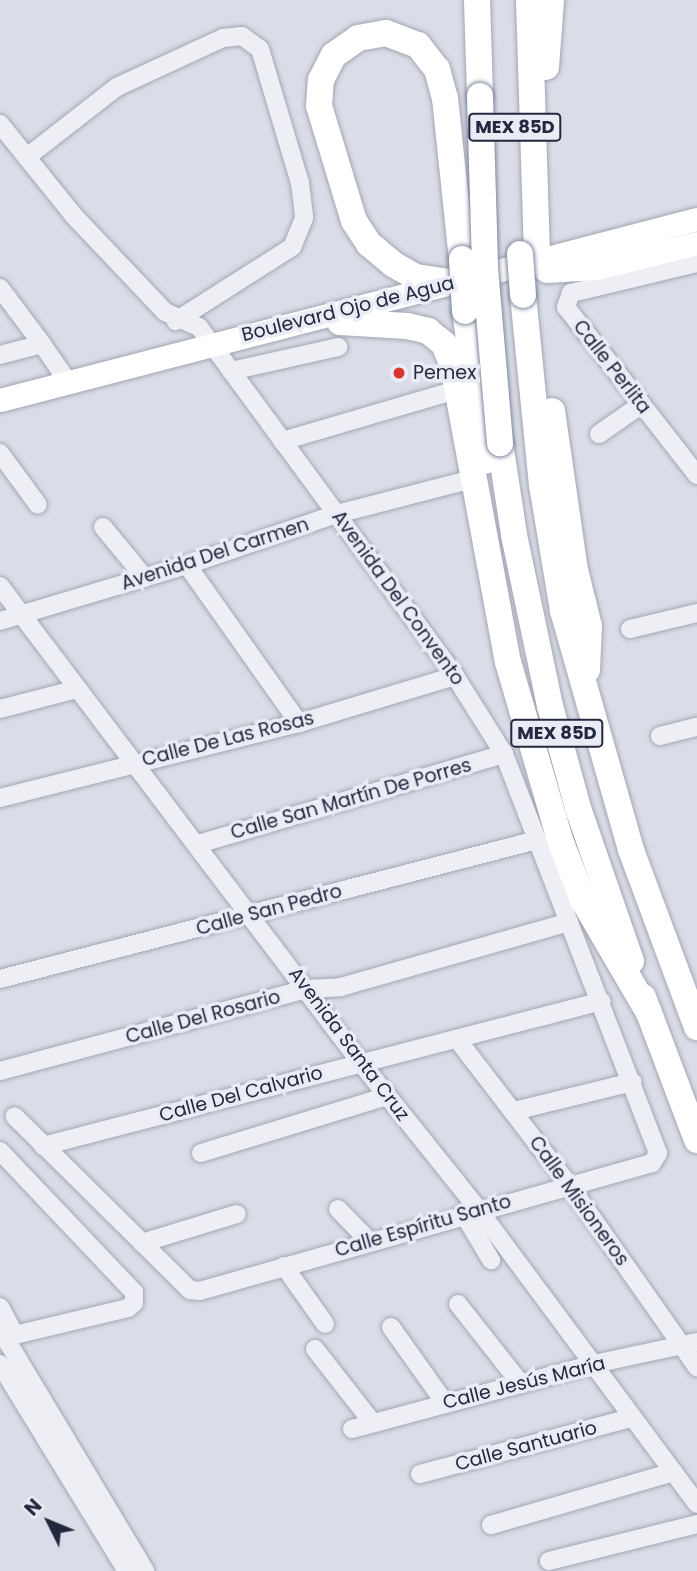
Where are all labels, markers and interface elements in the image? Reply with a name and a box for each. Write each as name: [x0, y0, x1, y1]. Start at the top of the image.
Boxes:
road number: MEX 85D: [468, 112, 562, 142]
street label: Boulevard Ojo de Agua: [239, 272, 457, 346]
street label: Calle Perlita: [568, 316, 656, 418]
place label: Pemex: [413, 362, 476, 384]
marker: Pemex: [391, 365, 407, 381]
street label: Avenida Del Convento: [327, 506, 469, 690]
street label: Avenida Del Carmen: [118, 513, 312, 595]
street label: Calle De Las Rosas: [140, 707, 316, 771]
road number: MEX 85D: [510, 718, 604, 748]
street label: Calle San Martín De Porres: [228, 754, 474, 844]
street label: Calle San Pedro: [194, 880, 344, 940]
street label: Avenida Santa Cruz: [284, 963, 414, 1125]
street label: Calle Del Rosario: [123, 985, 283, 1049]
street label: Calle Del Calvario: [157, 1061, 325, 1127]
street label: Calle Misioneros: [524, 1132, 634, 1270]
street label: Calle Espíritu Santo: [332, 1190, 514, 1262]
street label: Calle Jesús María: [440, 1352, 608, 1414]
street label: Calle Santuario: [453, 1416, 599, 1476]
north arrow: [14, 1487, 84, 1557]
text: N: [19, 1493, 48, 1522]

